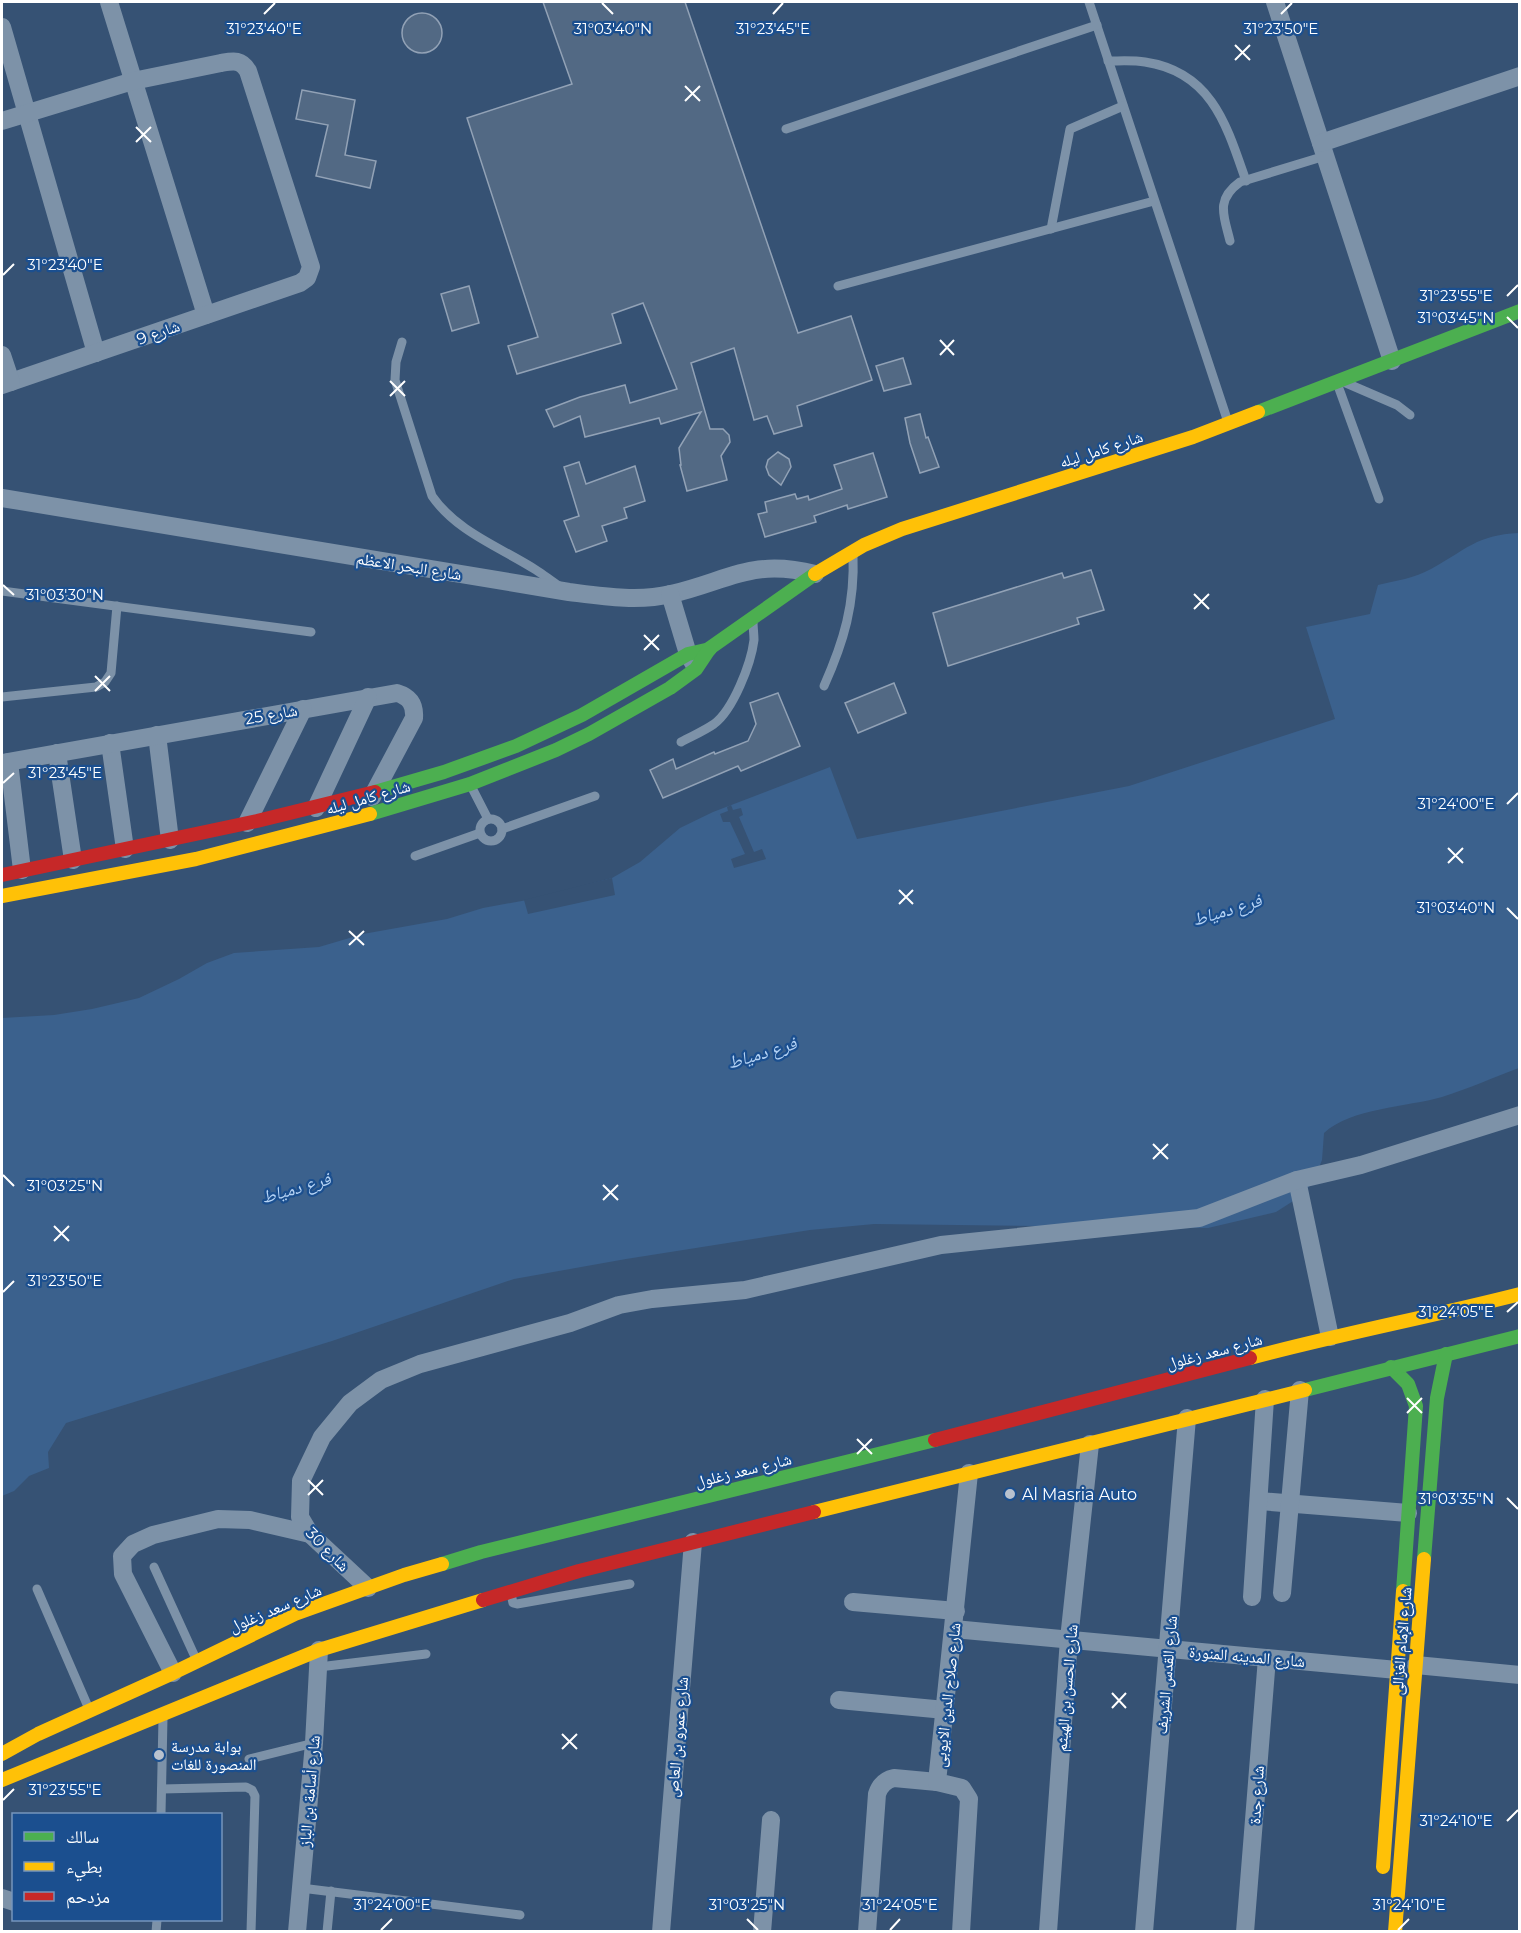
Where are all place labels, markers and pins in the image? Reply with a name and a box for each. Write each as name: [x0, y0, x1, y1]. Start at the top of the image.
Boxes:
place label: Al Masria Auto: [1022, 1485, 1137, 1504]
marker: Al Masria Auto: [1003, 1487, 1017, 1501]
place label: بوابة مدرسة المنصورة للغات: [171, 1737, 257, 1774]
marker: بوابة مدرسة المنصورة للغات: [152, 1748, 166, 1762]

